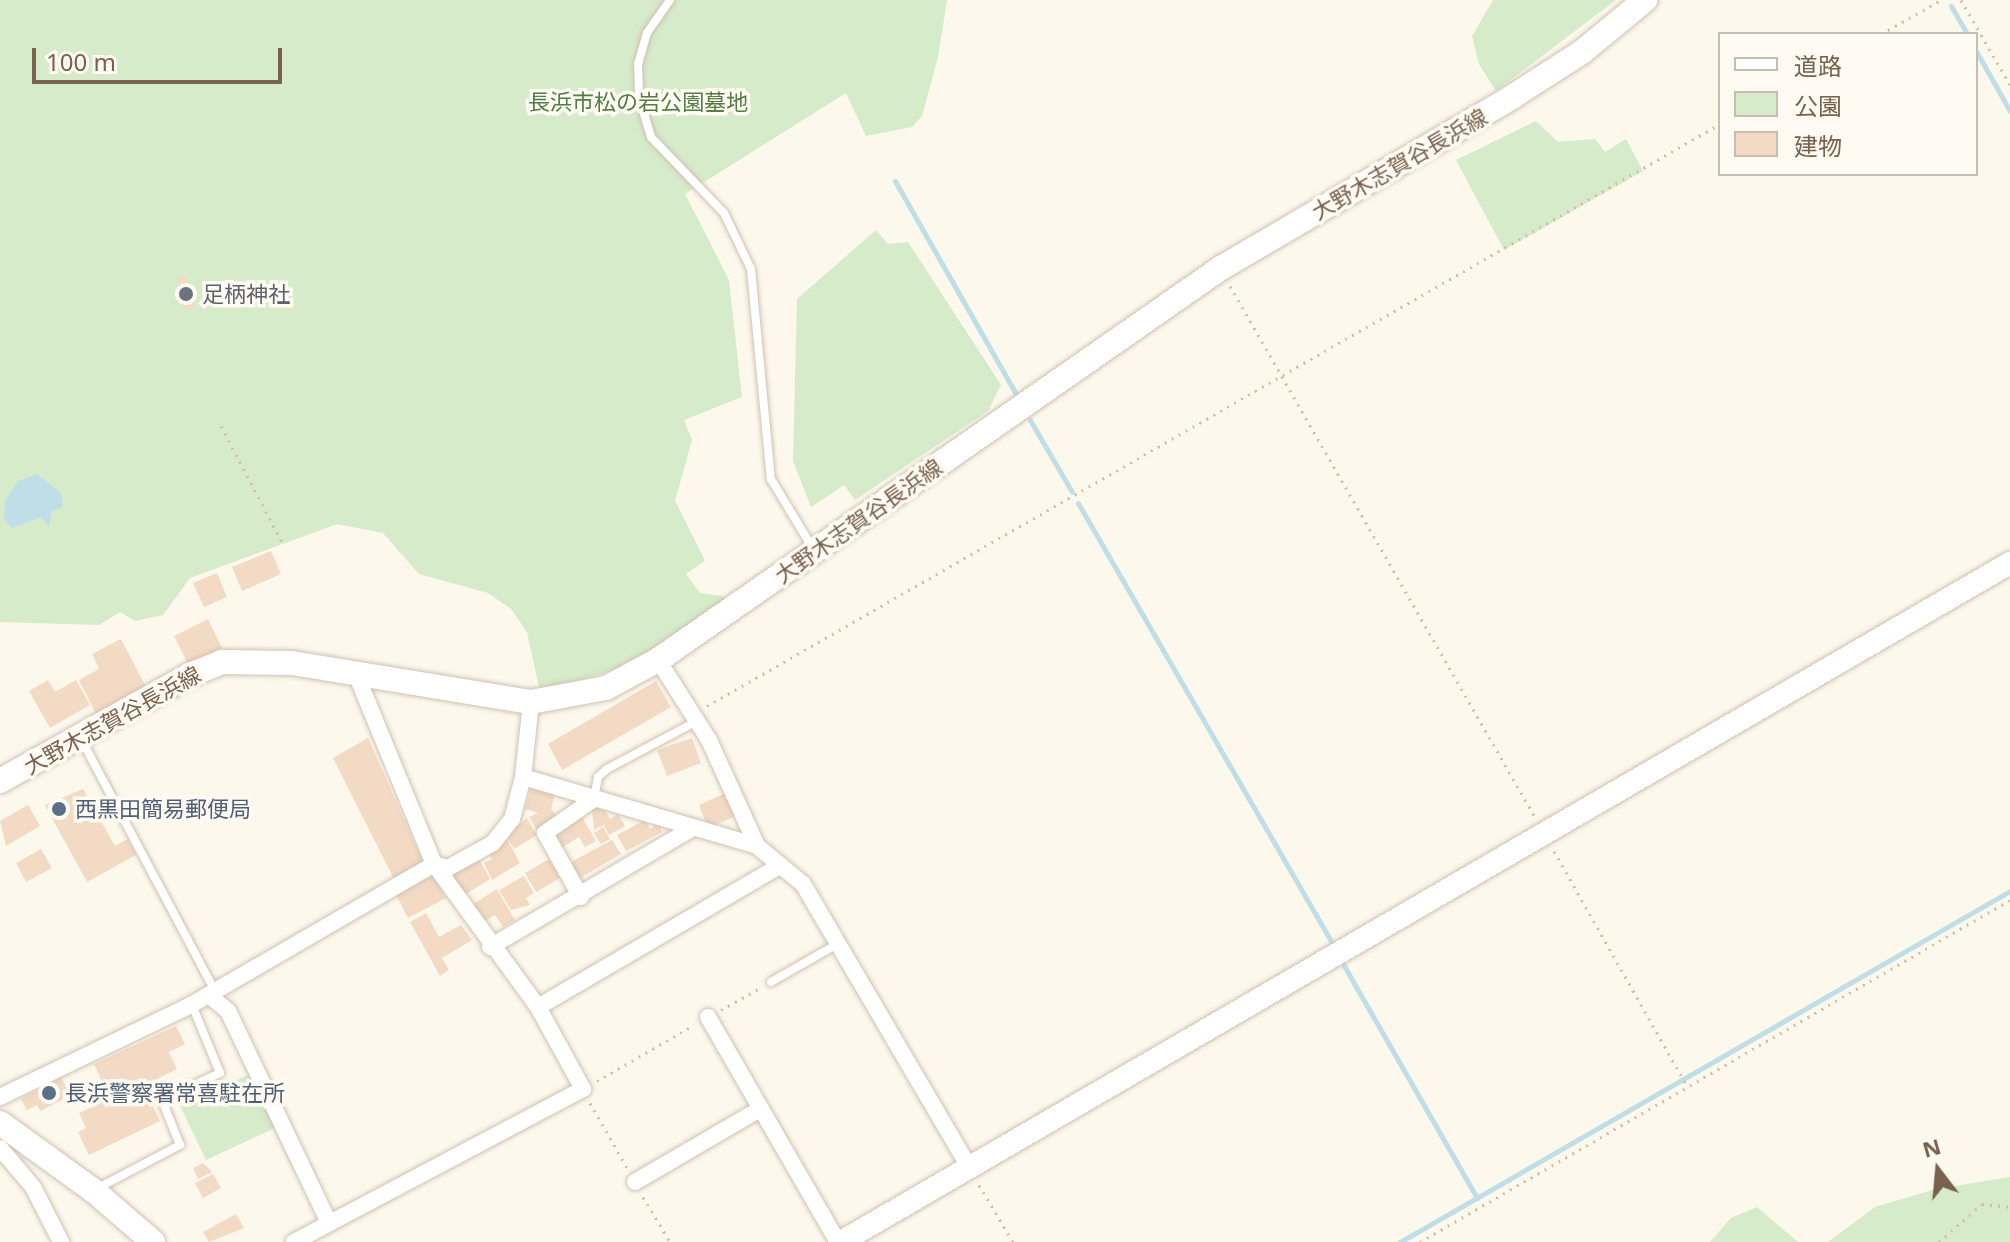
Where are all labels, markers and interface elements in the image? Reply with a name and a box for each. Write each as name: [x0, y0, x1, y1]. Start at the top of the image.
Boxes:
scale bar: [36, 32, 286, 82]
legend: [1718, 32, 1978, 176]
text: 100 m: [46, 45, 116, 78]
text: 道路: [1794, 49, 1842, 82]
park label: 長浜市松の岩公園墓地: [528, 89, 748, 115]
text: 公園: [1794, 89, 1842, 122]
street label: 大野木志賀谷長浜線: [1307, 103, 1491, 225]
text: 建物: [1794, 129, 1842, 162]
place label: 足柄神社: [202, 281, 290, 307]
marker: 足柄神社: [177, 285, 195, 303]
street label: 大野木志賀谷長浜線: [769, 453, 947, 589]
street label: 大野木志賀谷長浜線: [19, 660, 205, 780]
place label: 西黒田簡易郵便局: [75, 796, 251, 822]
marker: 西黒田簡易郵便局: [50, 800, 68, 818]
place label: 長浜警察署常喜駐在所: [65, 1080, 285, 1106]
marker: 長浜警察署常喜駐在所: [40, 1084, 58, 1102]
north arrow: [1898, 1130, 1978, 1210]
text: N: [1919, 1130, 1944, 1164]

